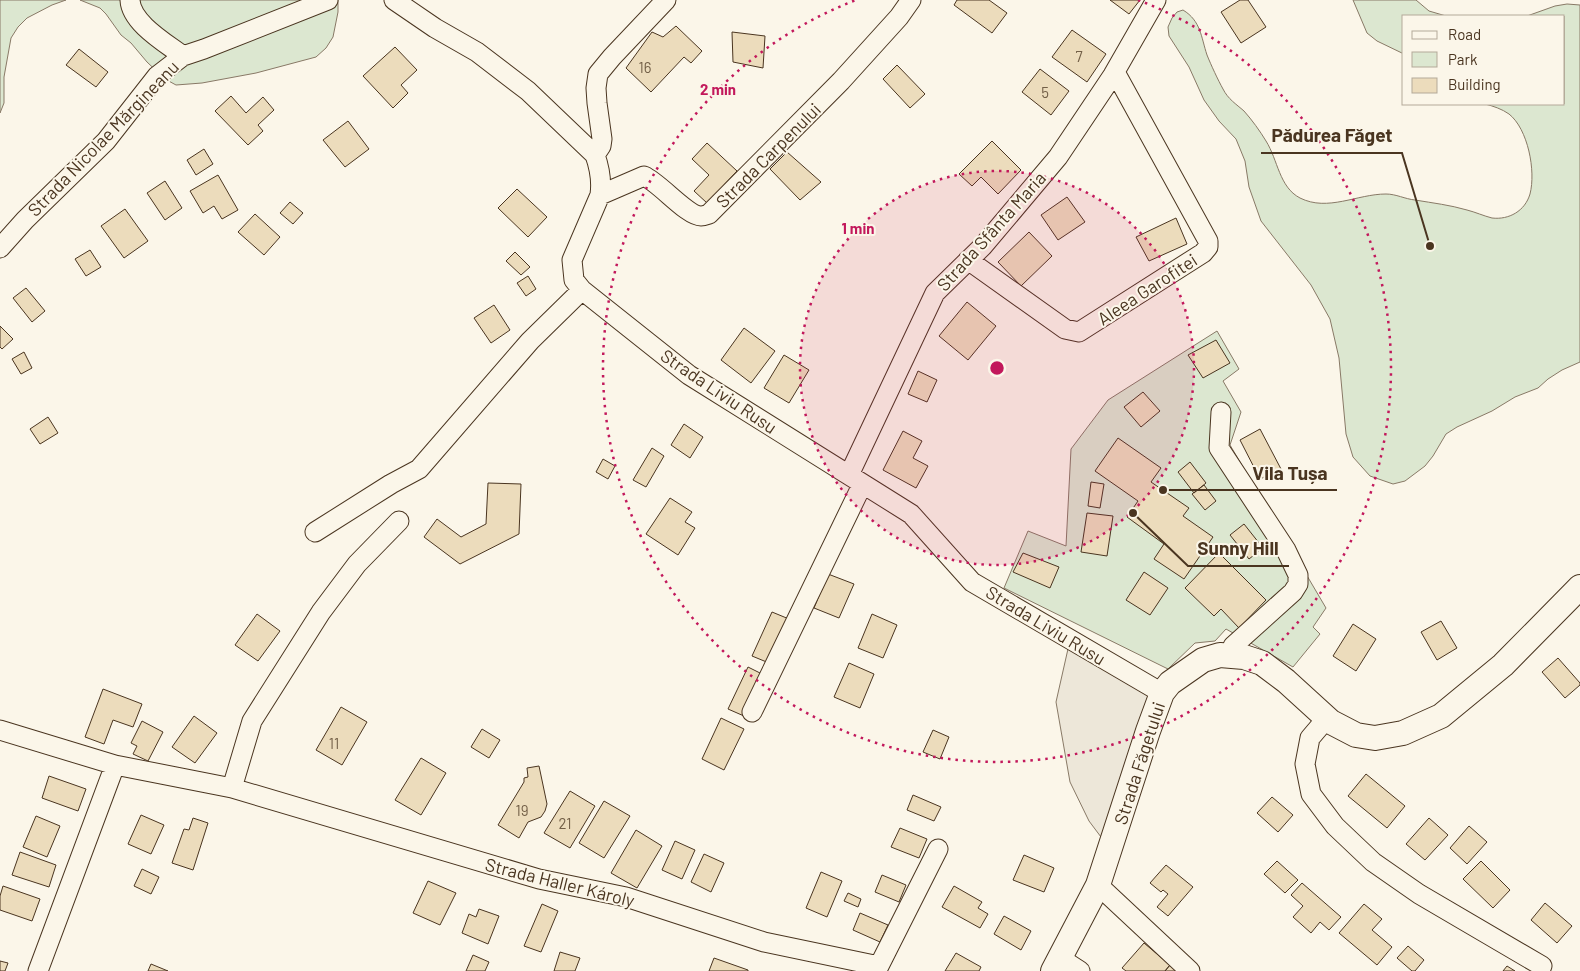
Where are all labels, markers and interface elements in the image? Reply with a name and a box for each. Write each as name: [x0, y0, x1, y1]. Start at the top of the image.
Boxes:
legend: [1402, 15, 1565, 105]
text: Road: [1448, 25, 1481, 43]
house number: 7: [1075, 47, 1083, 65]
text: Park: [1448, 50, 1478, 68]
street label: Strada Nicolae Mărgineanu: [23, 56, 183, 220]
house number: 16: [639, 58, 651, 76]
text: Building: [1448, 75, 1501, 93]
text: 2 min: [700, 80, 736, 98]
house number: 5: [1041, 83, 1049, 101]
street label: Strada Carpenului: [711, 98, 825, 212]
callout: Pădurea Făget: [1261, 119, 1402, 153]
text: Pădurea Făget: [1271, 123, 1393, 146]
street label: Strada Sfânta Maria: [932, 167, 1050, 295]
text: 1 min: [842, 219, 874, 237]
street label: Aleea Garofitei: [1093, 249, 1201, 329]
street label: Strada Liviu Rusu: [657, 344, 781, 438]
centre of rings: [988, 359, 1006, 377]
callout: Vila Tușa: [1242, 456, 1337, 490]
text: Vila Tușa: [1252, 461, 1328, 484]
callout: Sunny Hill: [1188, 532, 1289, 566]
text: Sunny Hill: [1197, 536, 1279, 559]
street label: Strada Liviu Rusu: [982, 581, 1110, 669]
street label: Strada Făgetului: [1109, 699, 1169, 827]
house number: 11: [329, 734, 339, 752]
house number: 19: [515, 801, 529, 819]
house number: 21: [558, 814, 572, 832]
street label: Strada Haller Károly: [483, 853, 637, 911]

